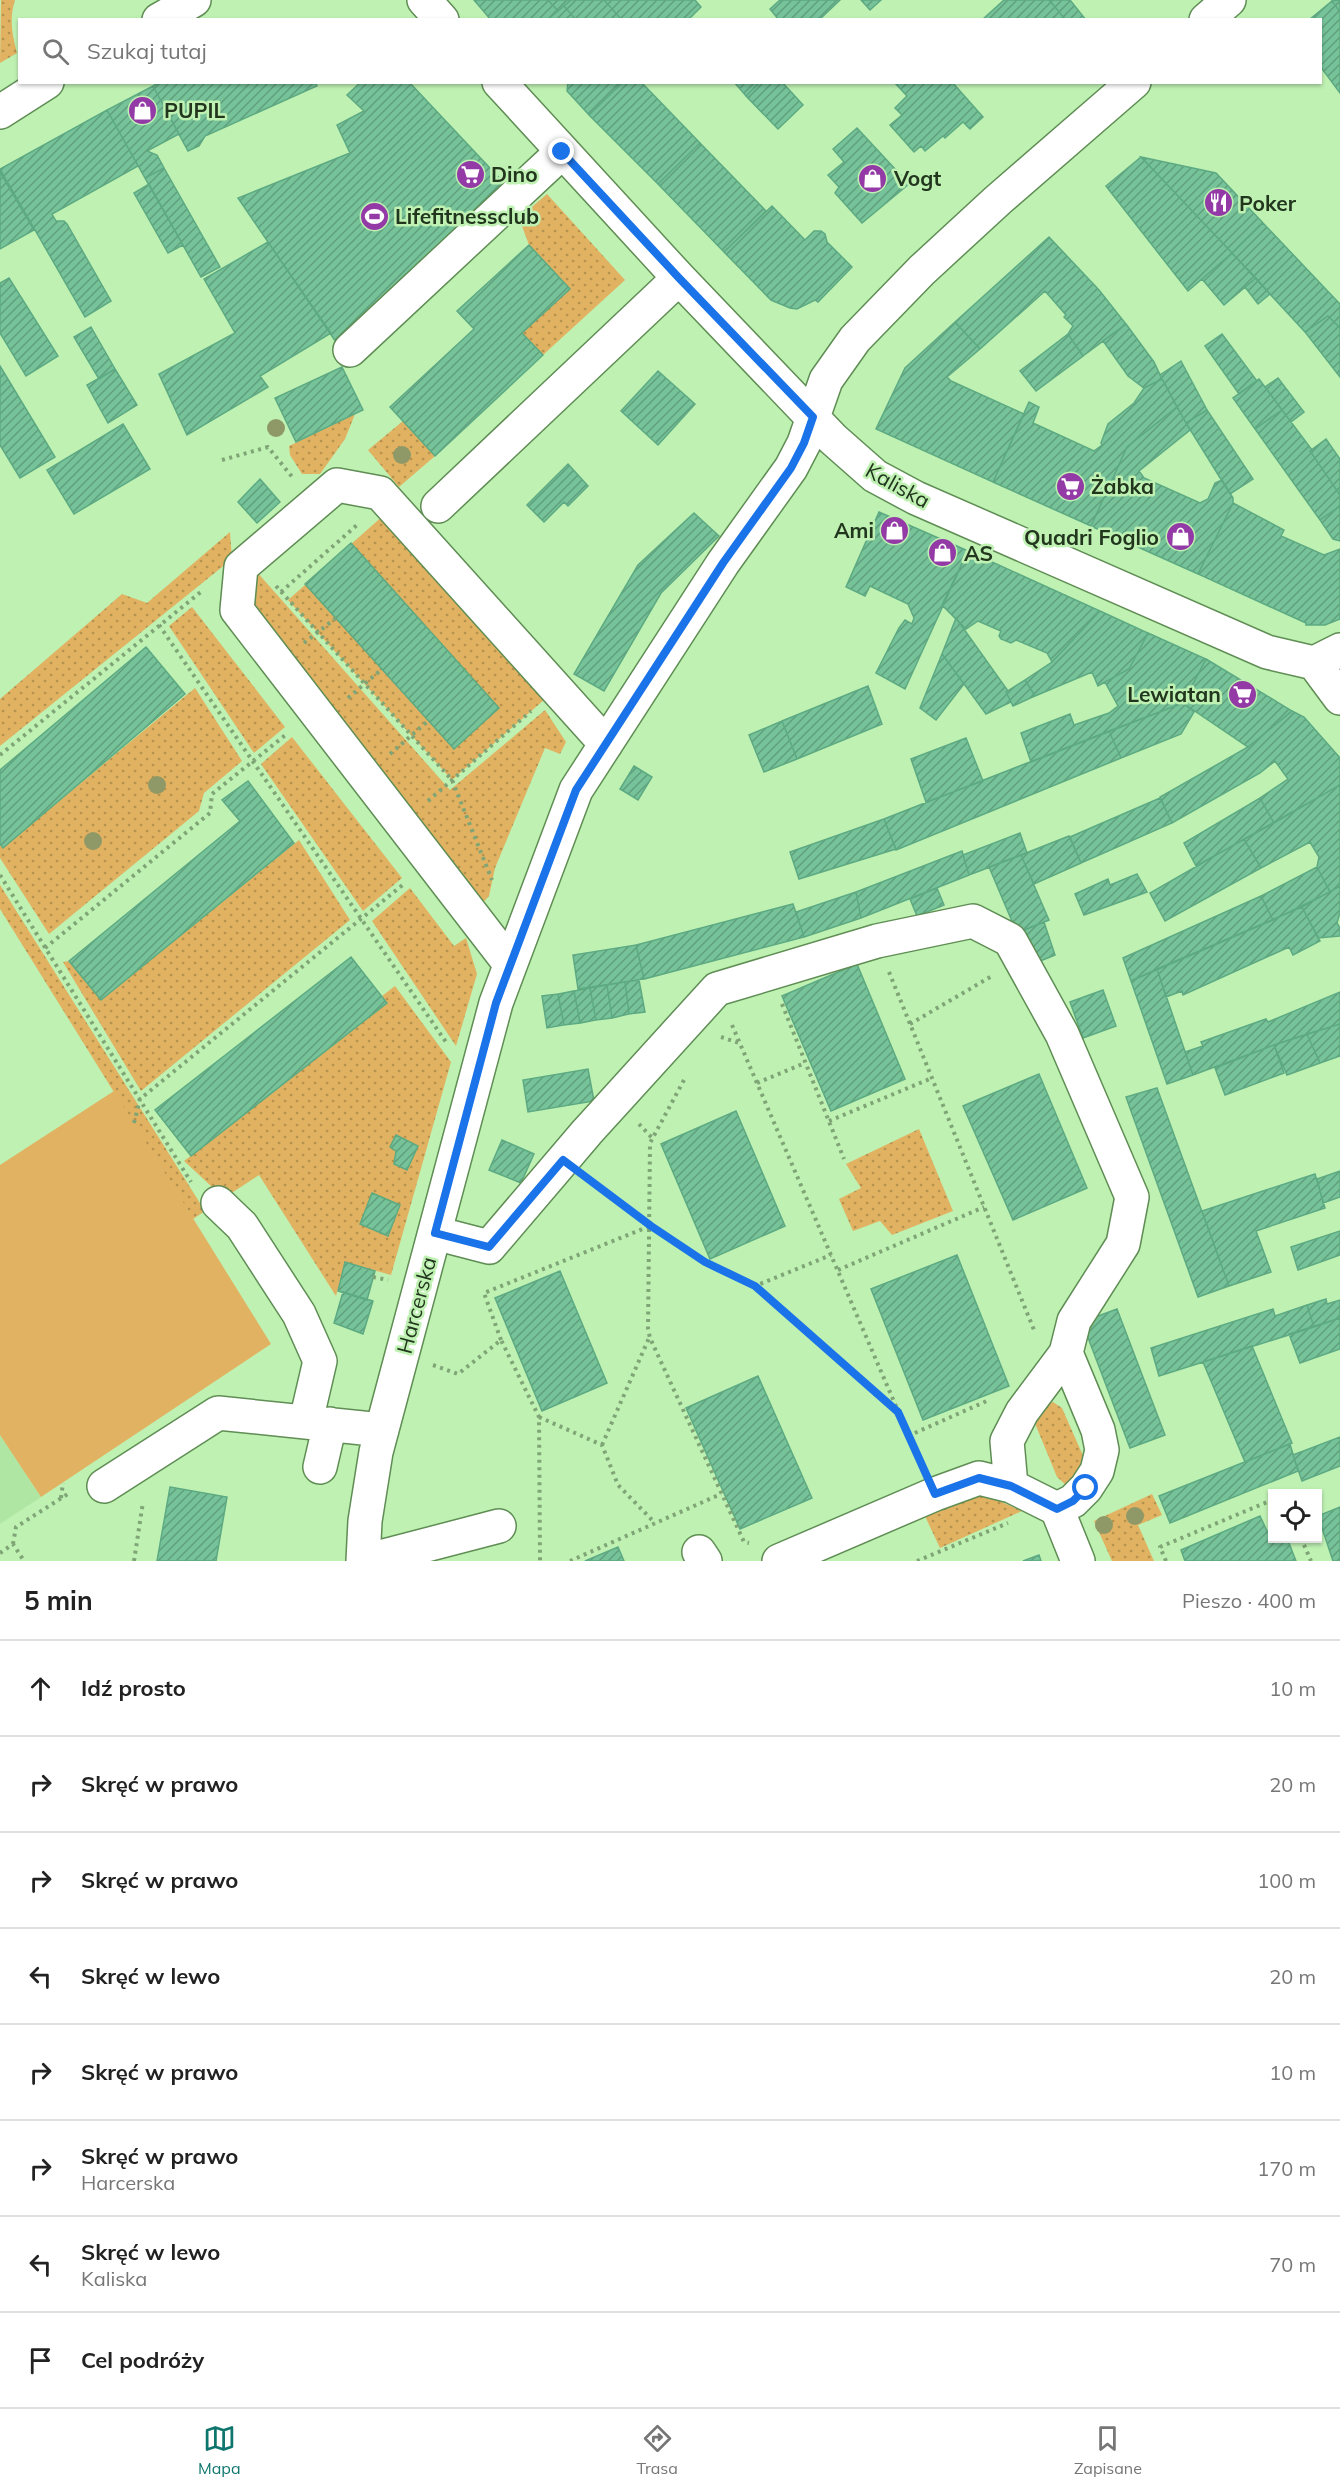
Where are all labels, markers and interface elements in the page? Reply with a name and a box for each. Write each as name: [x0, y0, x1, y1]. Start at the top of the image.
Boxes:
search box: [18, 18, 1322, 84]
icon: search: [39, 35, 72, 68]
text: Szukaj tutaj: [87, 37, 207, 65]
shop icon: PUPIL: [127, 94, 159, 126]
place label: PUPIL: [164, 97, 225, 123]
route end: [548, 138, 574, 164]
supermarket icon: Dino: [454, 158, 486, 190]
place label: Dino: [491, 161, 538, 187]
shop icon: Vogt: [857, 162, 889, 194]
place label: Vogt: [893, 165, 941, 191]
restaurant icon: Poker: [1202, 187, 1234, 219]
place label: Poker: [1239, 190, 1297, 216]
sports icon: Lifefitnessclub: [358, 200, 390, 232]
place label: Lifefitnessclub: [395, 203, 539, 229]
street label: Kaliska: [861, 457, 935, 513]
supermarket icon: Żabka: [1054, 470, 1086, 502]
place label: Żabka: [1091, 473, 1154, 499]
shop icon: Ami: [879, 514, 911, 546]
place label: Ami: [834, 517, 874, 543]
shop icon: Quadri Foglio: [1164, 521, 1196, 553]
place label: Quadri Foglio: [1024, 524, 1159, 550]
shop icon: AS: [927, 537, 959, 569]
place label: AS: [964, 540, 993, 566]
supermarket icon: Lewiatan: [1226, 678, 1258, 710]
place label: Lewiatan: [1127, 681, 1221, 707]
street label: Harcerska: [391, 1254, 441, 1356]
route start: [1072, 1474, 1098, 1500]
map controls: [1268, 1489, 1322, 1543]
button: locate: [1268, 1489, 1322, 1543]
text: 5 min: [24, 1584, 93, 1617]
text: Pieszo · 400 m: [1182, 1588, 1316, 1613]
icon: ahead: [24, 1672, 57, 1705]
text: Idź prosto: [81, 1674, 186, 1702]
text: 10 m: [1269, 1676, 1316, 1701]
icon: right: [24, 1768, 57, 1801]
text: Skręć w prawo: [81, 1770, 238, 1798]
text: 20 m: [1269, 1772, 1316, 1797]
icon: right: [24, 1864, 57, 1897]
text: Skręć w prawo: [81, 1866, 238, 1894]
text: 100 m: [1257, 1868, 1316, 1893]
icon: left: [24, 1960, 57, 1993]
text: Skręć w lewo: [81, 1962, 220, 1990]
text: 20 m: [1269, 1964, 1316, 1989]
icon: right: [24, 2056, 57, 2089]
text: Skręć w prawo: [81, 2058, 238, 2086]
text: 10 m: [1269, 2060, 1316, 2085]
text: Skręć w prawo: [81, 2142, 238, 2170]
icon: right: [24, 2152, 57, 2185]
text: 170 m: [1257, 2156, 1316, 2181]
text: Harcerska: [81, 2170, 175, 2195]
text: Skręć w lewo: [81, 2238, 220, 2266]
icon: left: [24, 2248, 57, 2281]
text: 70 m: [1269, 2252, 1316, 2277]
text: Kaliska: [81, 2266, 147, 2291]
icon: arrive: [24, 2344, 57, 2377]
text: Cel podróży: [81, 2346, 204, 2374]
tab: Mapa: [198, 2422, 241, 2478]
tab: Trasa: [637, 2422, 678, 2478]
tab: Zapisane: [1074, 2422, 1142, 2478]

